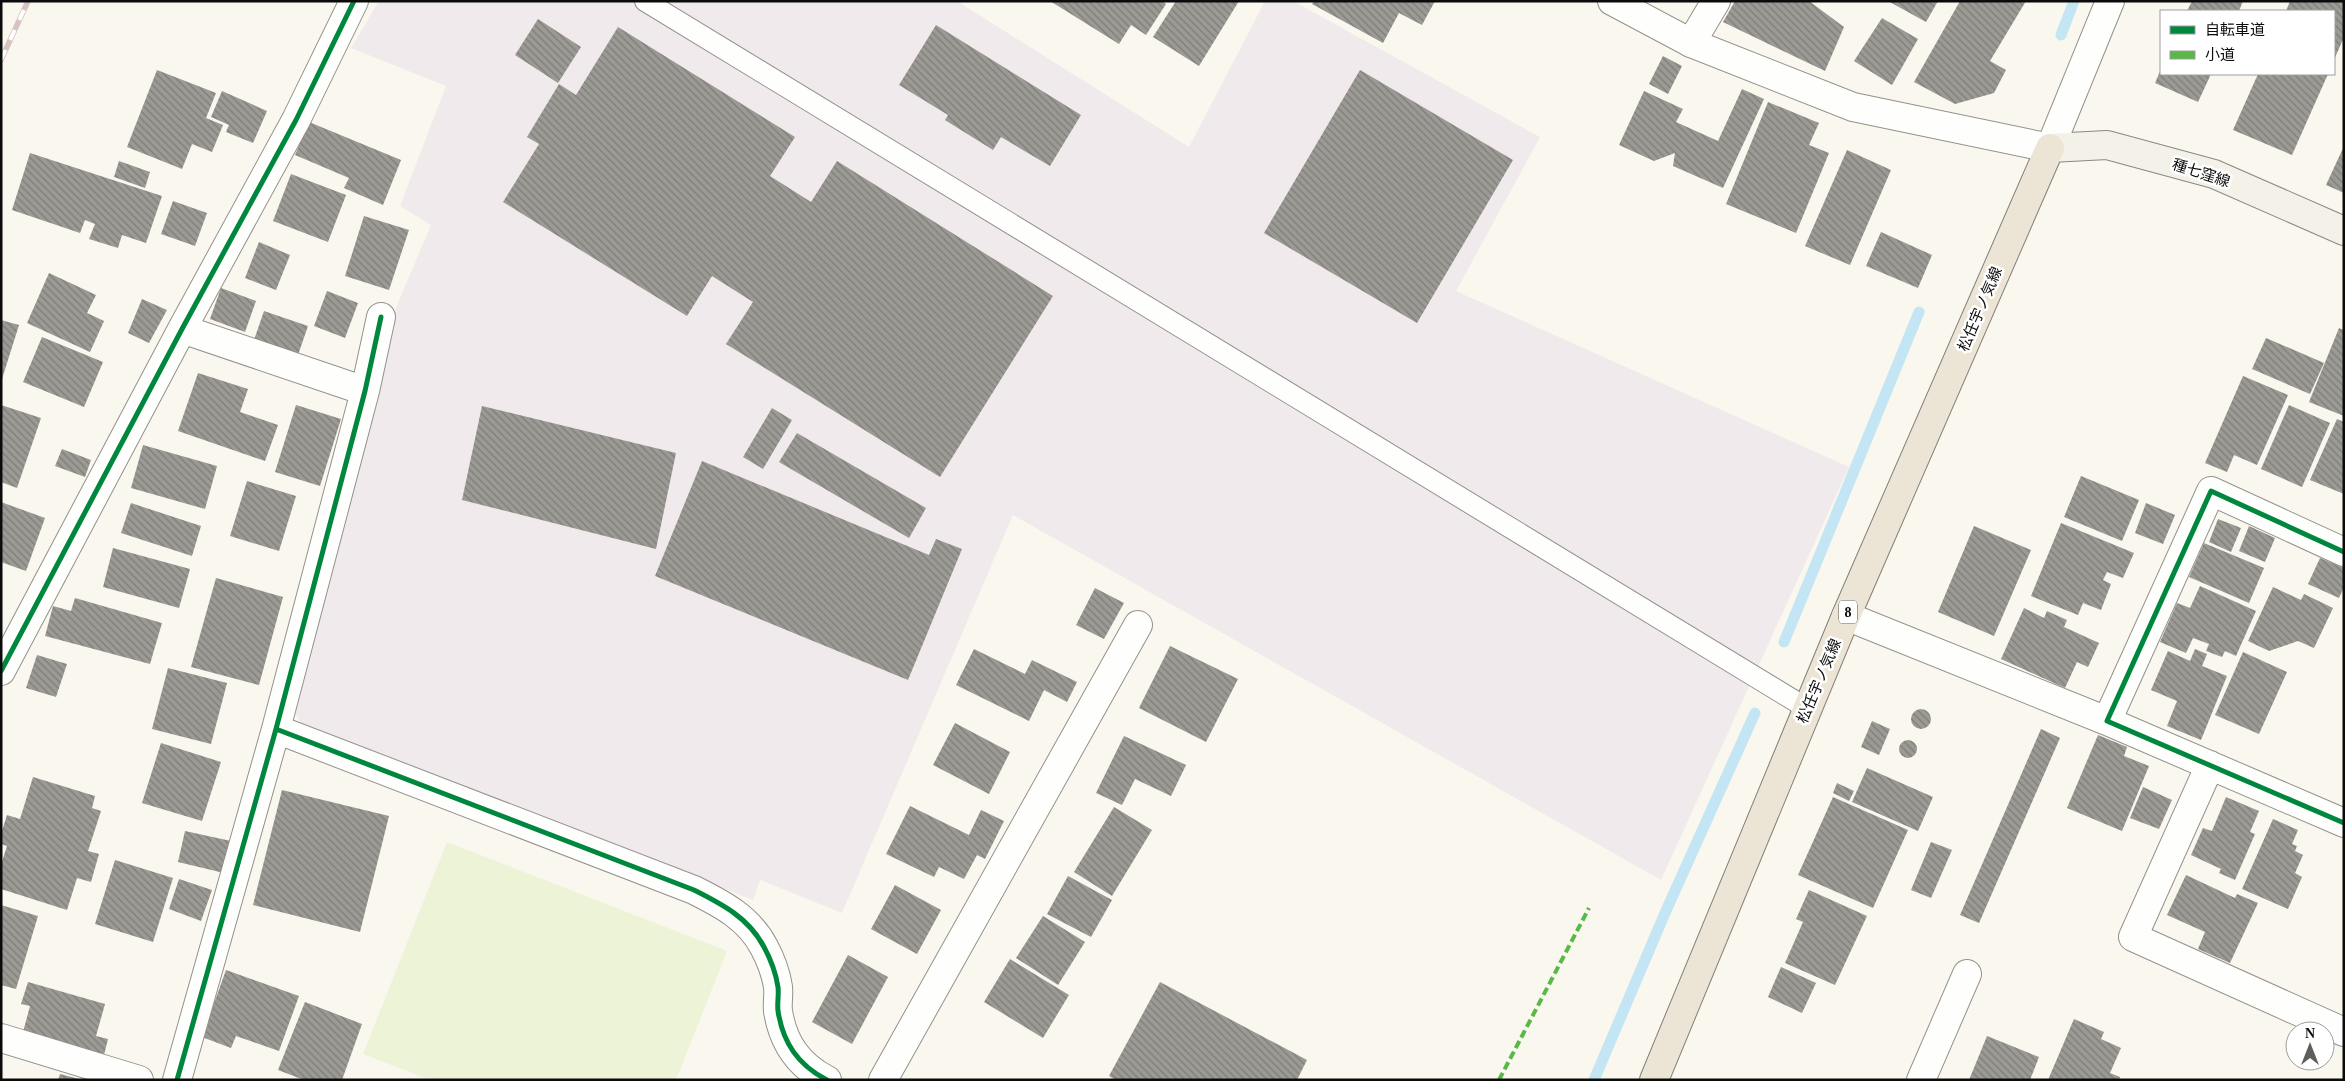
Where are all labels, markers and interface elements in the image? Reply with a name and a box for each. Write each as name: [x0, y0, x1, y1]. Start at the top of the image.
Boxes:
legend: [2160, 10, 2335, 75]
text: 自転車道: [2205, 22, 2265, 38]
text: 小道: [2205, 47, 2235, 63]
street label: 種七窪線: [2170, 156, 2232, 190]
street label: 松任宇ノ気線: [1955, 264, 2005, 354]
road number: 8: [1839, 600, 1857, 624]
street label: 松任宇ノ気線: [1794, 636, 1844, 726]
north arrow: [2285, 1021, 2335, 1071]
text: N: [2305, 1026, 2315, 1041]

